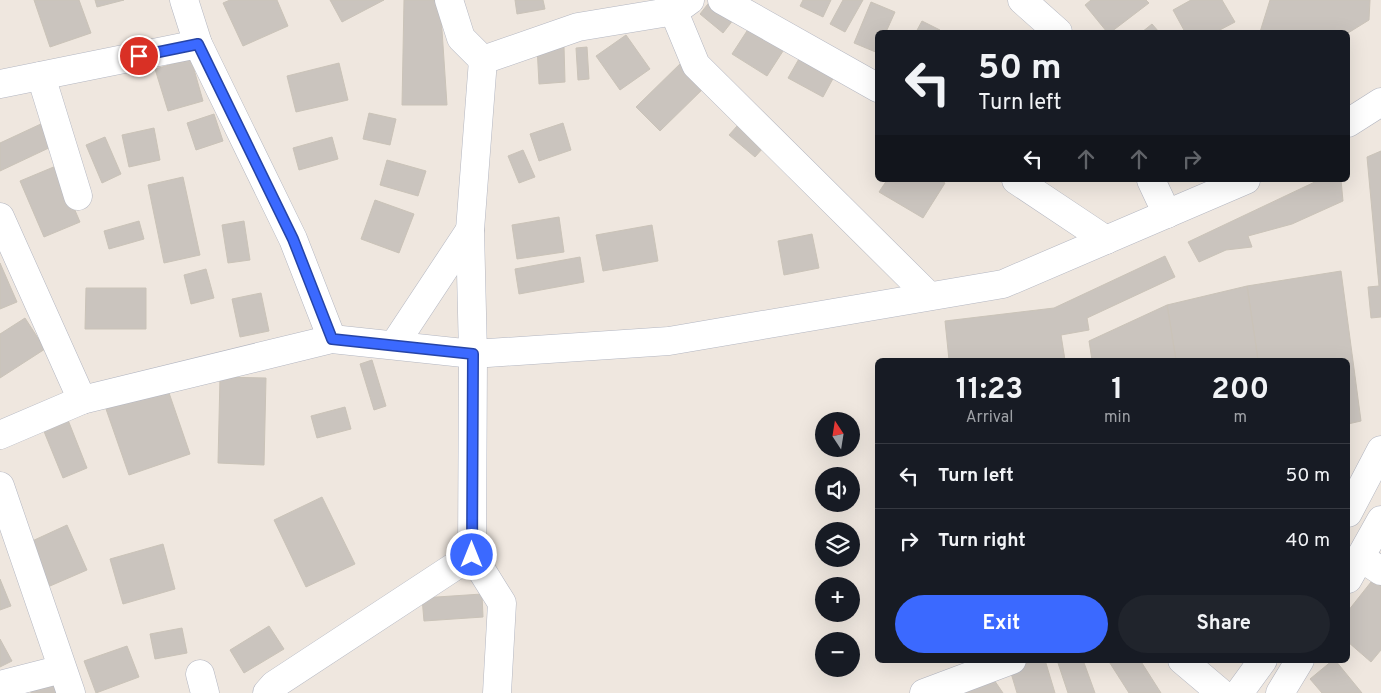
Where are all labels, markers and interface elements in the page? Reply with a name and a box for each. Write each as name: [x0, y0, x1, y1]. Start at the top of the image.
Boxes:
pin: [118, 35, 160, 77]
icon: arrive: [125, 42, 153, 70]
text: 50 m: [978, 47, 1062, 91]
icon: left: [895, 50, 960, 115]
text: Turn left: [978, 90, 1061, 117]
icon: left: [1019, 145, 1047, 173]
icon: ahead: [1072, 145, 1100, 173]
icon: ahead: [1125, 145, 1153, 173]
icon: right: [1178, 145, 1206, 173]
text: 11:23: [956, 372, 1023, 409]
text: 1: [1111, 372, 1123, 409]
text: 200: [1211, 372, 1269, 409]
text: Arrival: [966, 408, 1013, 428]
text: min: [1104, 408, 1131, 428]
text: m: [1234, 408, 1247, 428]
north arrow: [815, 412, 860, 458]
map controls: [815, 412, 860, 677]
icon: left: [895, 462, 923, 490]
text: Turn left: [938, 464, 1014, 488]
text: 50 m: [1285, 464, 1330, 488]
button: sound: [815, 467, 860, 512]
button: layers: [815, 522, 860, 567]
icon: right: [895, 527, 923, 555]
position arrow: [445, 528, 497, 580]
text: Turn right: [938, 529, 1026, 553]
text: 40 m: [1285, 529, 1330, 553]
button: +: [815, 577, 860, 622]
button: Exit: [895, 595, 1108, 653]
button: Share: [1118, 595, 1330, 653]
button: −: [815, 632, 860, 677]

